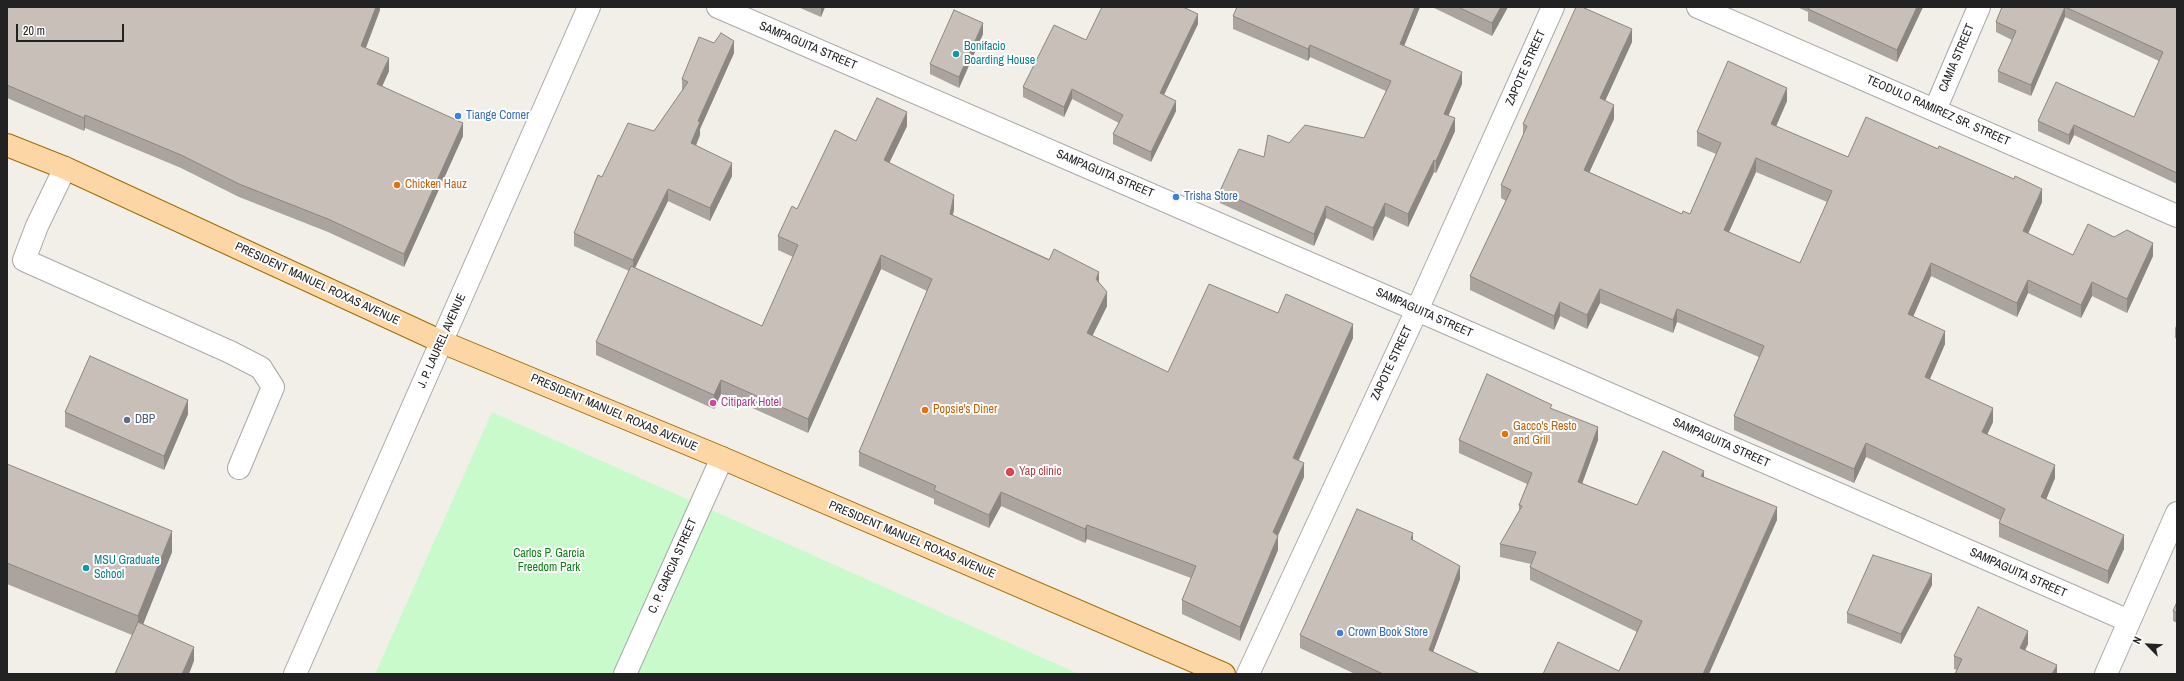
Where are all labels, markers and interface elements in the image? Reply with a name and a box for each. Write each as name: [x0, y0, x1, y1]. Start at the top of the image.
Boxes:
scale bar: [18, 16, 126, 42]
street label: SAMPAGUITA STREET: [757, 19, 859, 73]
street label: CAMIA STREET: [1936, 22, 1978, 94]
text: 20 m: [23, 23, 45, 39]
street label: ZAPOTE STREET: [1503, 28, 1549, 108]
place label: Bonifacio Boarding House: [964, 40, 1035, 68]
marker: Bonifacio Boarding House: [951, 49, 961, 59]
street label: TEODULO RAMIREZ SR. STREET: [1864, 73, 2012, 149]
place label: Tiange Corner: [466, 109, 529, 123]
marker: Tiange Corner: [453, 111, 463, 121]
street label: SAMPAGUITA STREET: [1054, 147, 1156, 201]
place label: Chicken Hauz: [405, 178, 467, 192]
marker: Chicken Hauz: [392, 180, 402, 190]
place label: Trisha Store: [1184, 190, 1238, 204]
marker: Trisha Store: [1171, 192, 1181, 202]
street label: PRESIDENT MANUEL ROXAS AVENUE: [233, 239, 401, 329]
street label: SAMPAGUITA STREET: [1373, 285, 1475, 341]
street label: J. P. LAUREL AVENUE: [415, 292, 469, 390]
street label: ZAPOTE STREET: [1368, 323, 1416, 403]
street label: PRESIDENT MANUEL ROXAS AVENUE: [528, 371, 700, 455]
place label: Citipark Hotel: [721, 396, 781, 410]
marker: Citipark Hotel: [708, 398, 718, 408]
place label: Popsie's Diner: [933, 403, 997, 417]
marker: Popsie's Diner: [920, 405, 930, 415]
place label: DBP: [135, 413, 155, 427]
marker: DBP: [122, 415, 132, 425]
street label: SAMPAGUITA STREET: [1670, 415, 1772, 471]
place label: Gacco's Resto and Grill: [1513, 420, 1577, 448]
marker: Gacco's Resto and Grill: [1500, 429, 1510, 439]
place label: Yap clinic: [1019, 465, 1061, 479]
marker: Yap clinic: [1004, 466, 1016, 478]
street label: PRESIDENT MANUEL ROXAS AVENUE: [826, 498, 998, 582]
street label: C. P. GARCIA STREET: [646, 516, 700, 616]
street label: SAMPAGUITA STREET: [1967, 545, 2069, 601]
park label: Carlos P. Garcia Freedom Park: [513, 547, 585, 575]
place label: MSU Graduate School: [94, 554, 160, 582]
marker: MSU Graduate School: [81, 563, 91, 573]
north arrow: [2128, 625, 2168, 665]
place label: Crown Book Store: [1348, 626, 1428, 640]
marker: Crown Book Store: [1335, 628, 1345, 638]
text: N: [2129, 634, 2145, 646]

